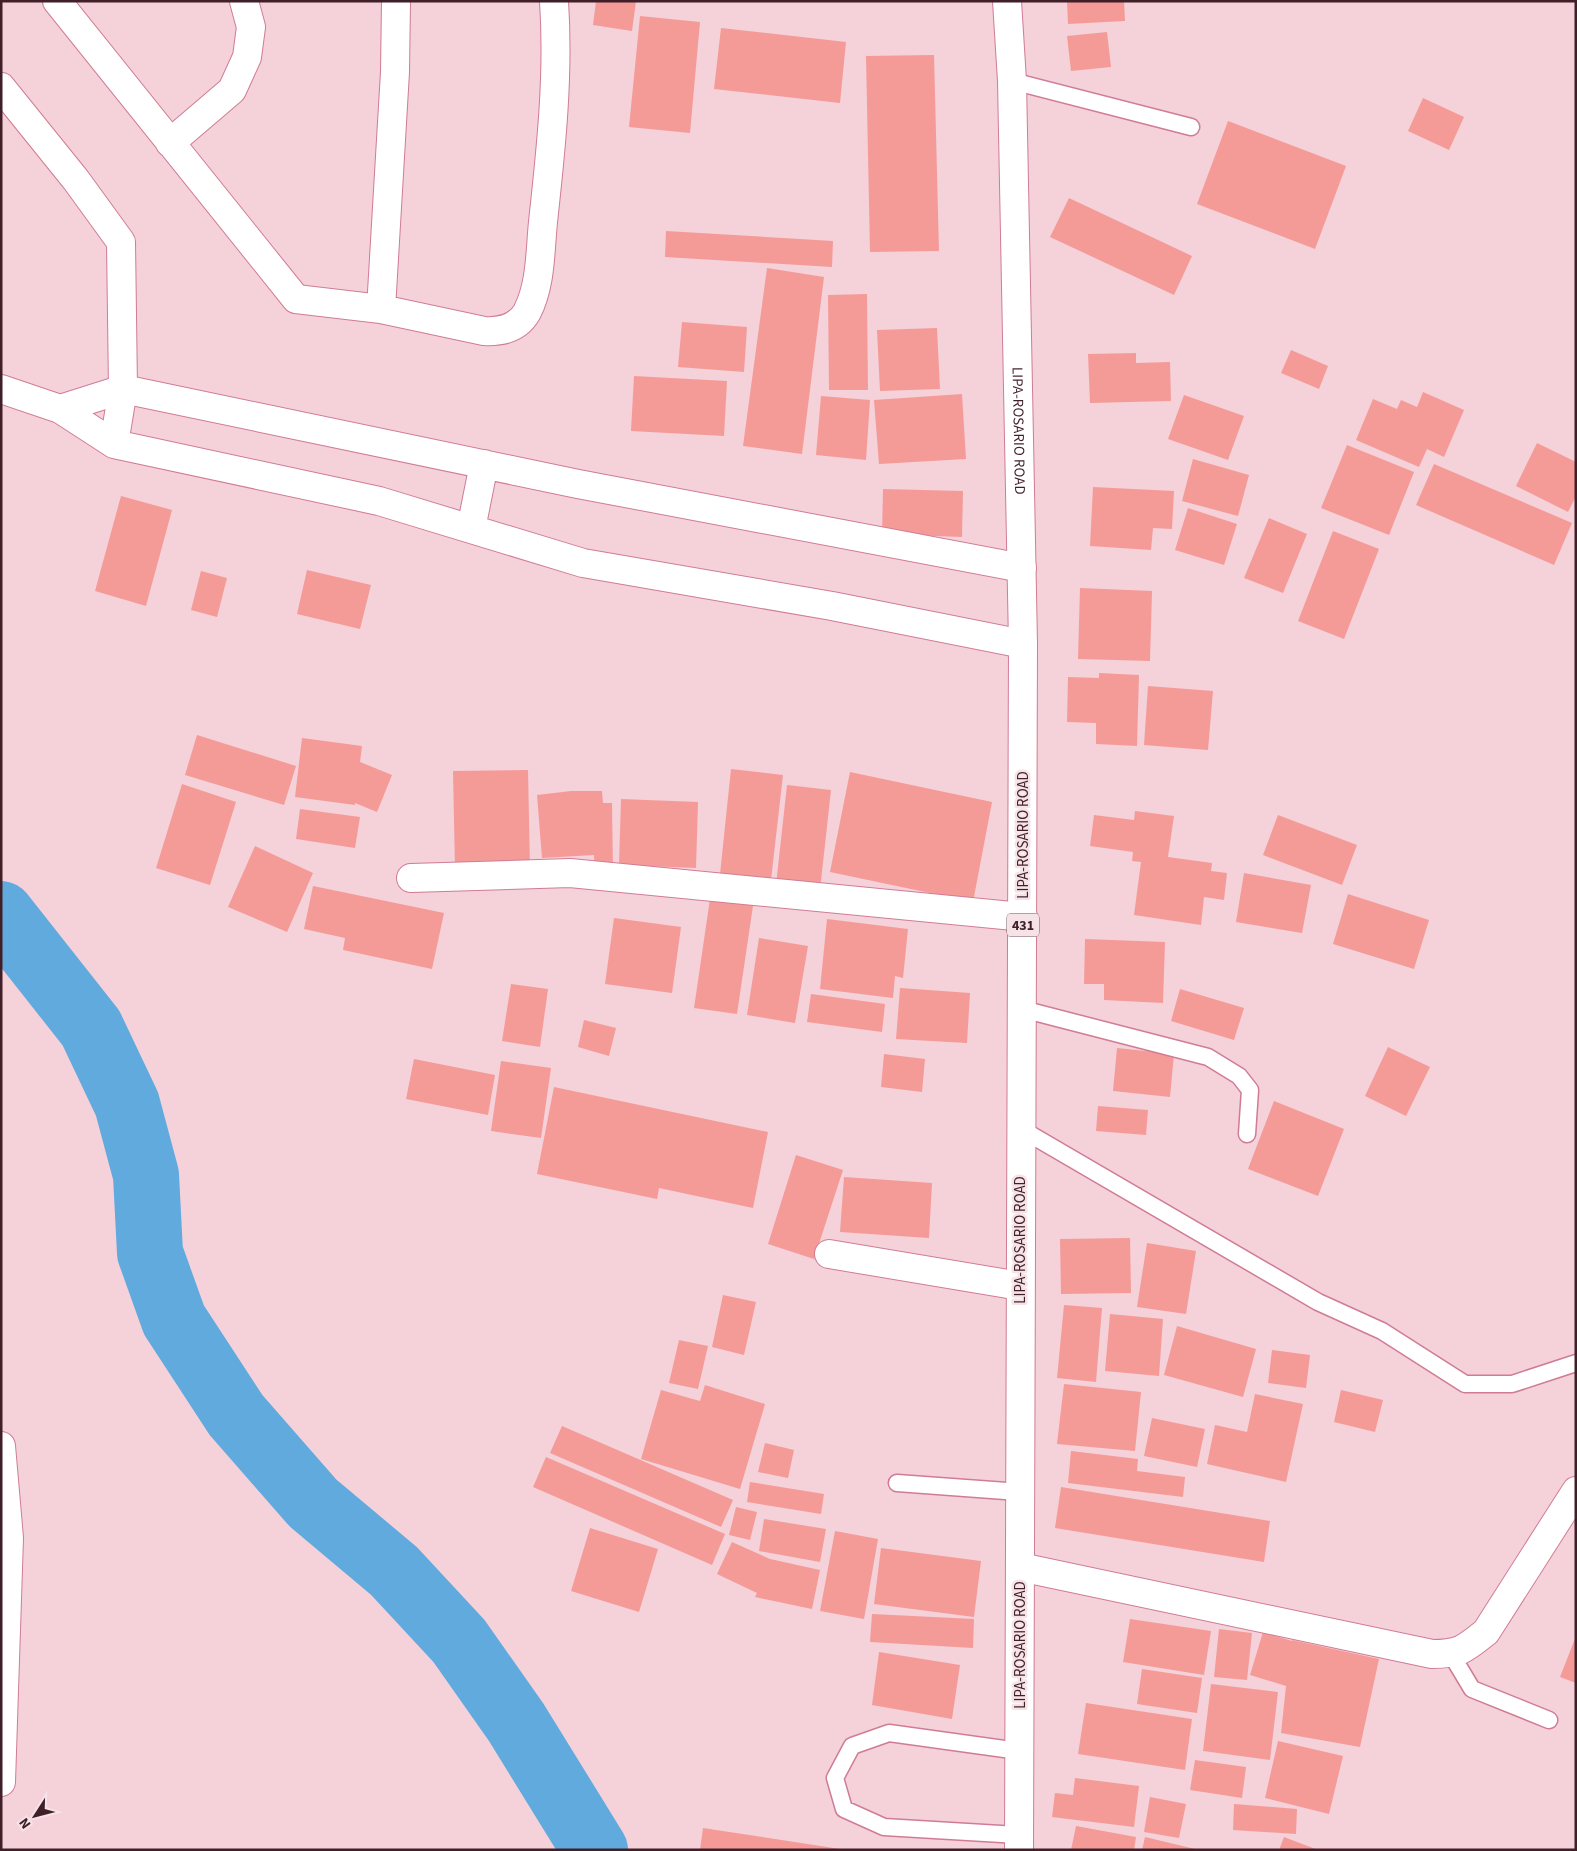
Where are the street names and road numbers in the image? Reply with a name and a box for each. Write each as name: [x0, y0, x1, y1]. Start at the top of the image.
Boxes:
street label: LIPA-ROSARIO ROAD: [1007, 367, 1030, 495]
street label: LIPA-ROSARIO ROAD: [1013, 771, 1034, 899]
road number: 431: [1007, 914, 1039, 936]
street label: LIPA-ROSARIO ROAD: [1010, 1176, 1031, 1304]
street label: LIPA-ROSARIO ROAD: [1010, 1581, 1031, 1709]

